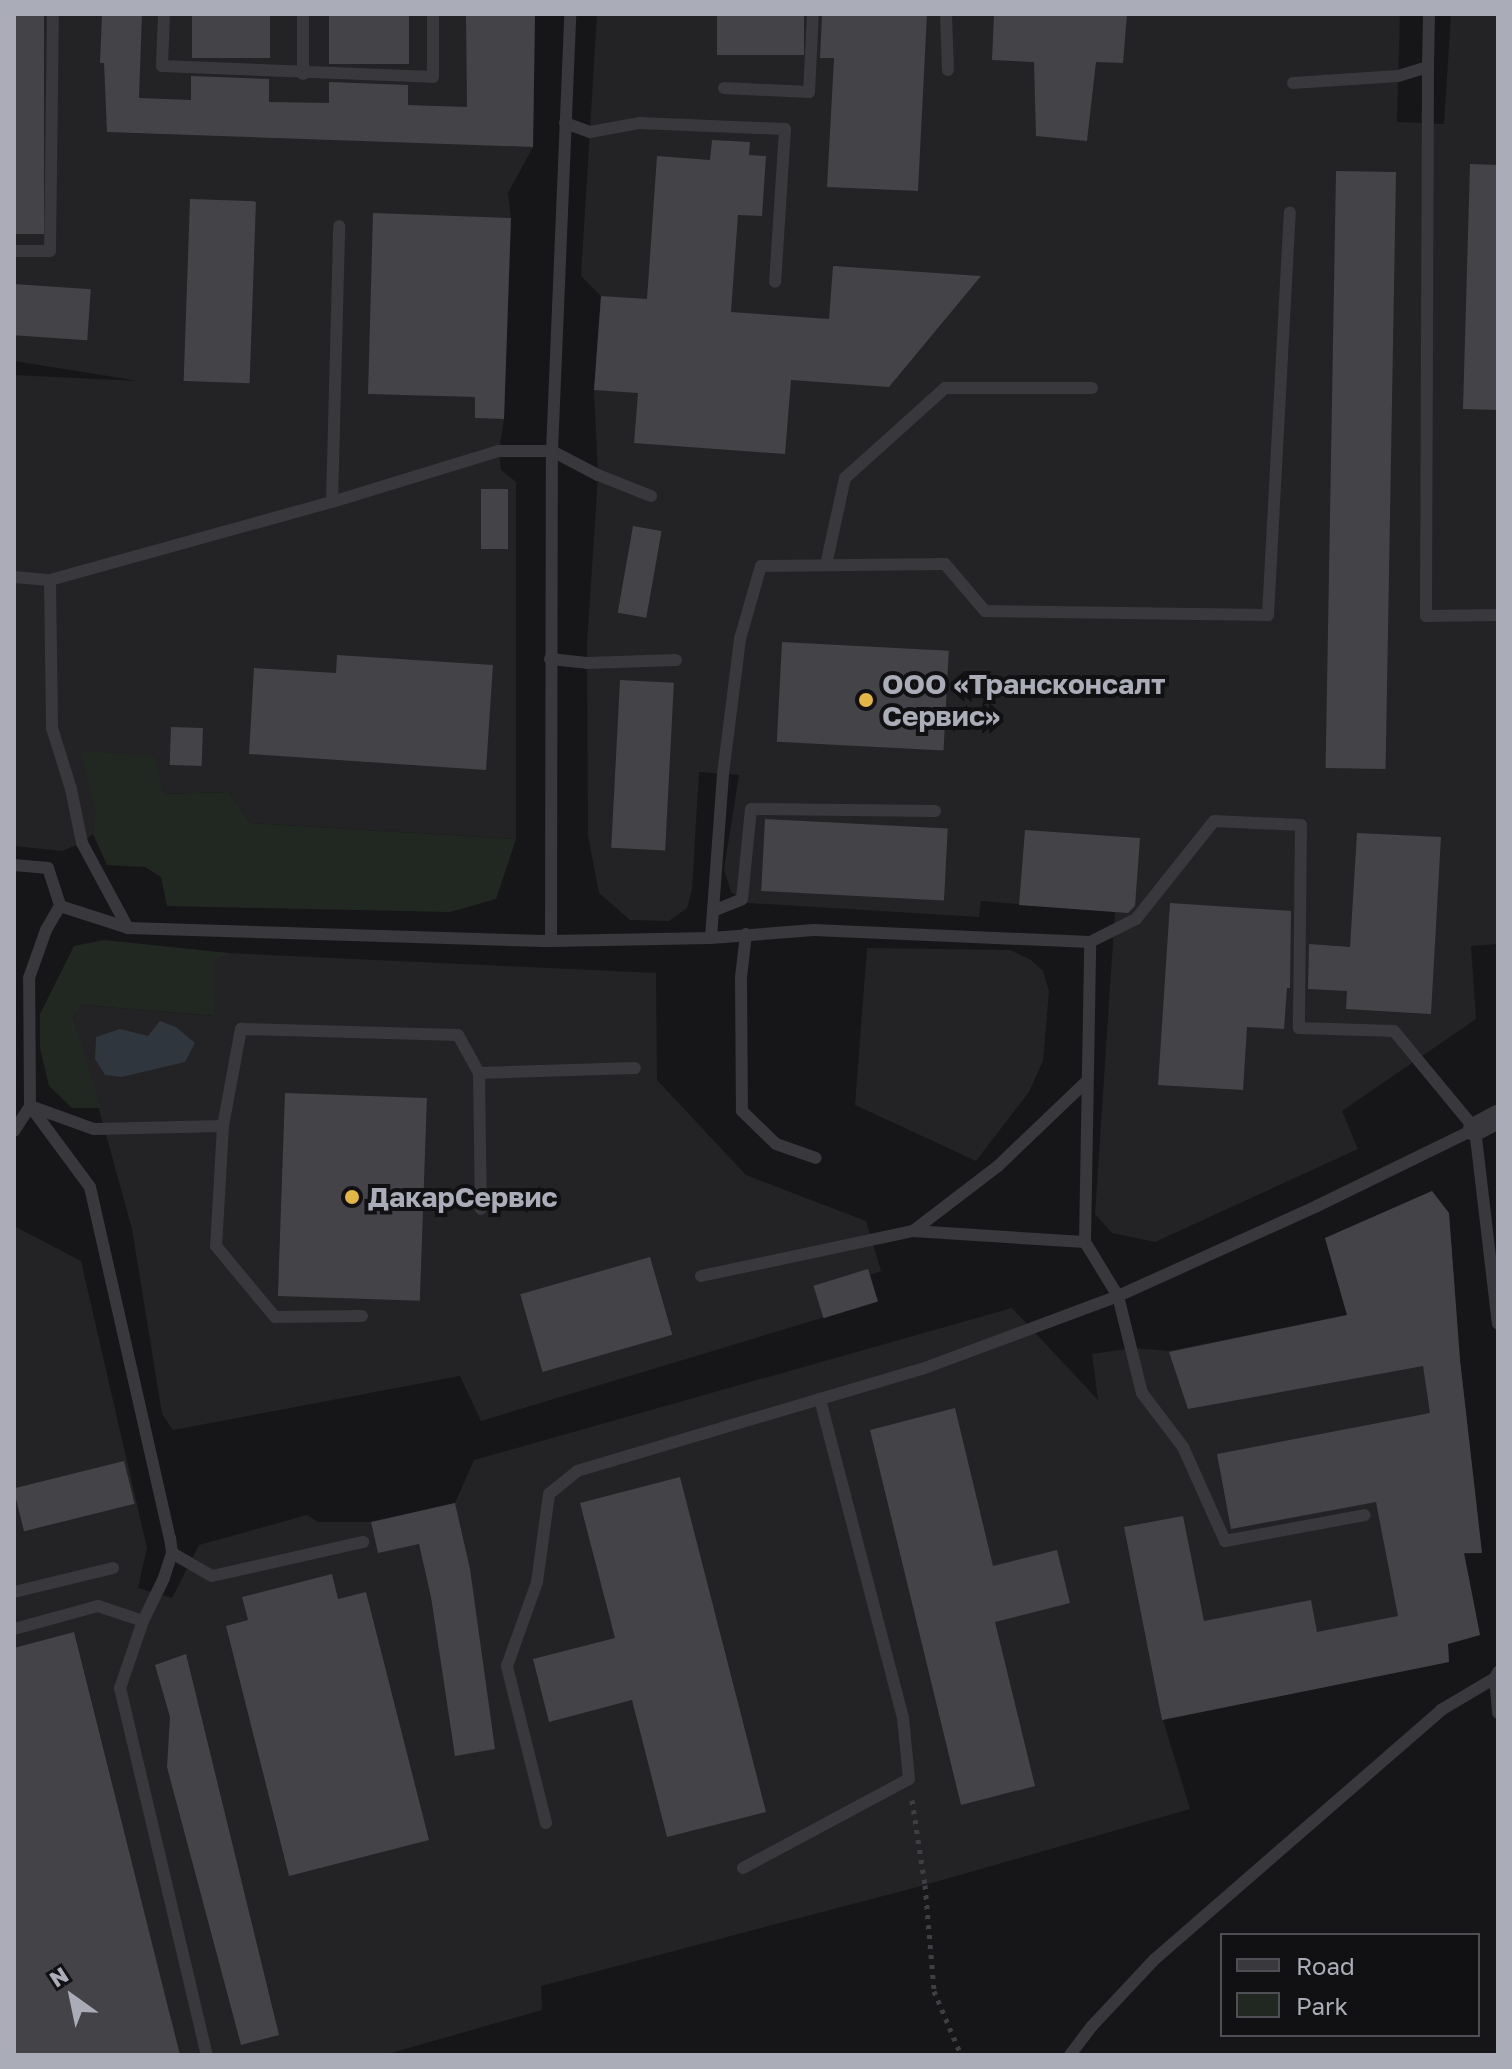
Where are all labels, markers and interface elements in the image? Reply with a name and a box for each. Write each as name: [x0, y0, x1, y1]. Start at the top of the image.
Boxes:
place label: ООО «Трансконсалт Сервис»: [882, 667, 1166, 733]
marker: ООО «Трансконсалт Сервис»: [857, 691, 875, 709]
place label: ДакарСервис: [368, 1180, 558, 1214]
marker: ДакарСервис: [343, 1188, 361, 1206]
legend: [1220, 1933, 1480, 2037]
text: Road: [1296, 1951, 1355, 1980]
north arrow: [32, 1957, 112, 2037]
text: N: [44, 1961, 73, 1992]
text: Park: [1296, 1991, 1348, 2020]

